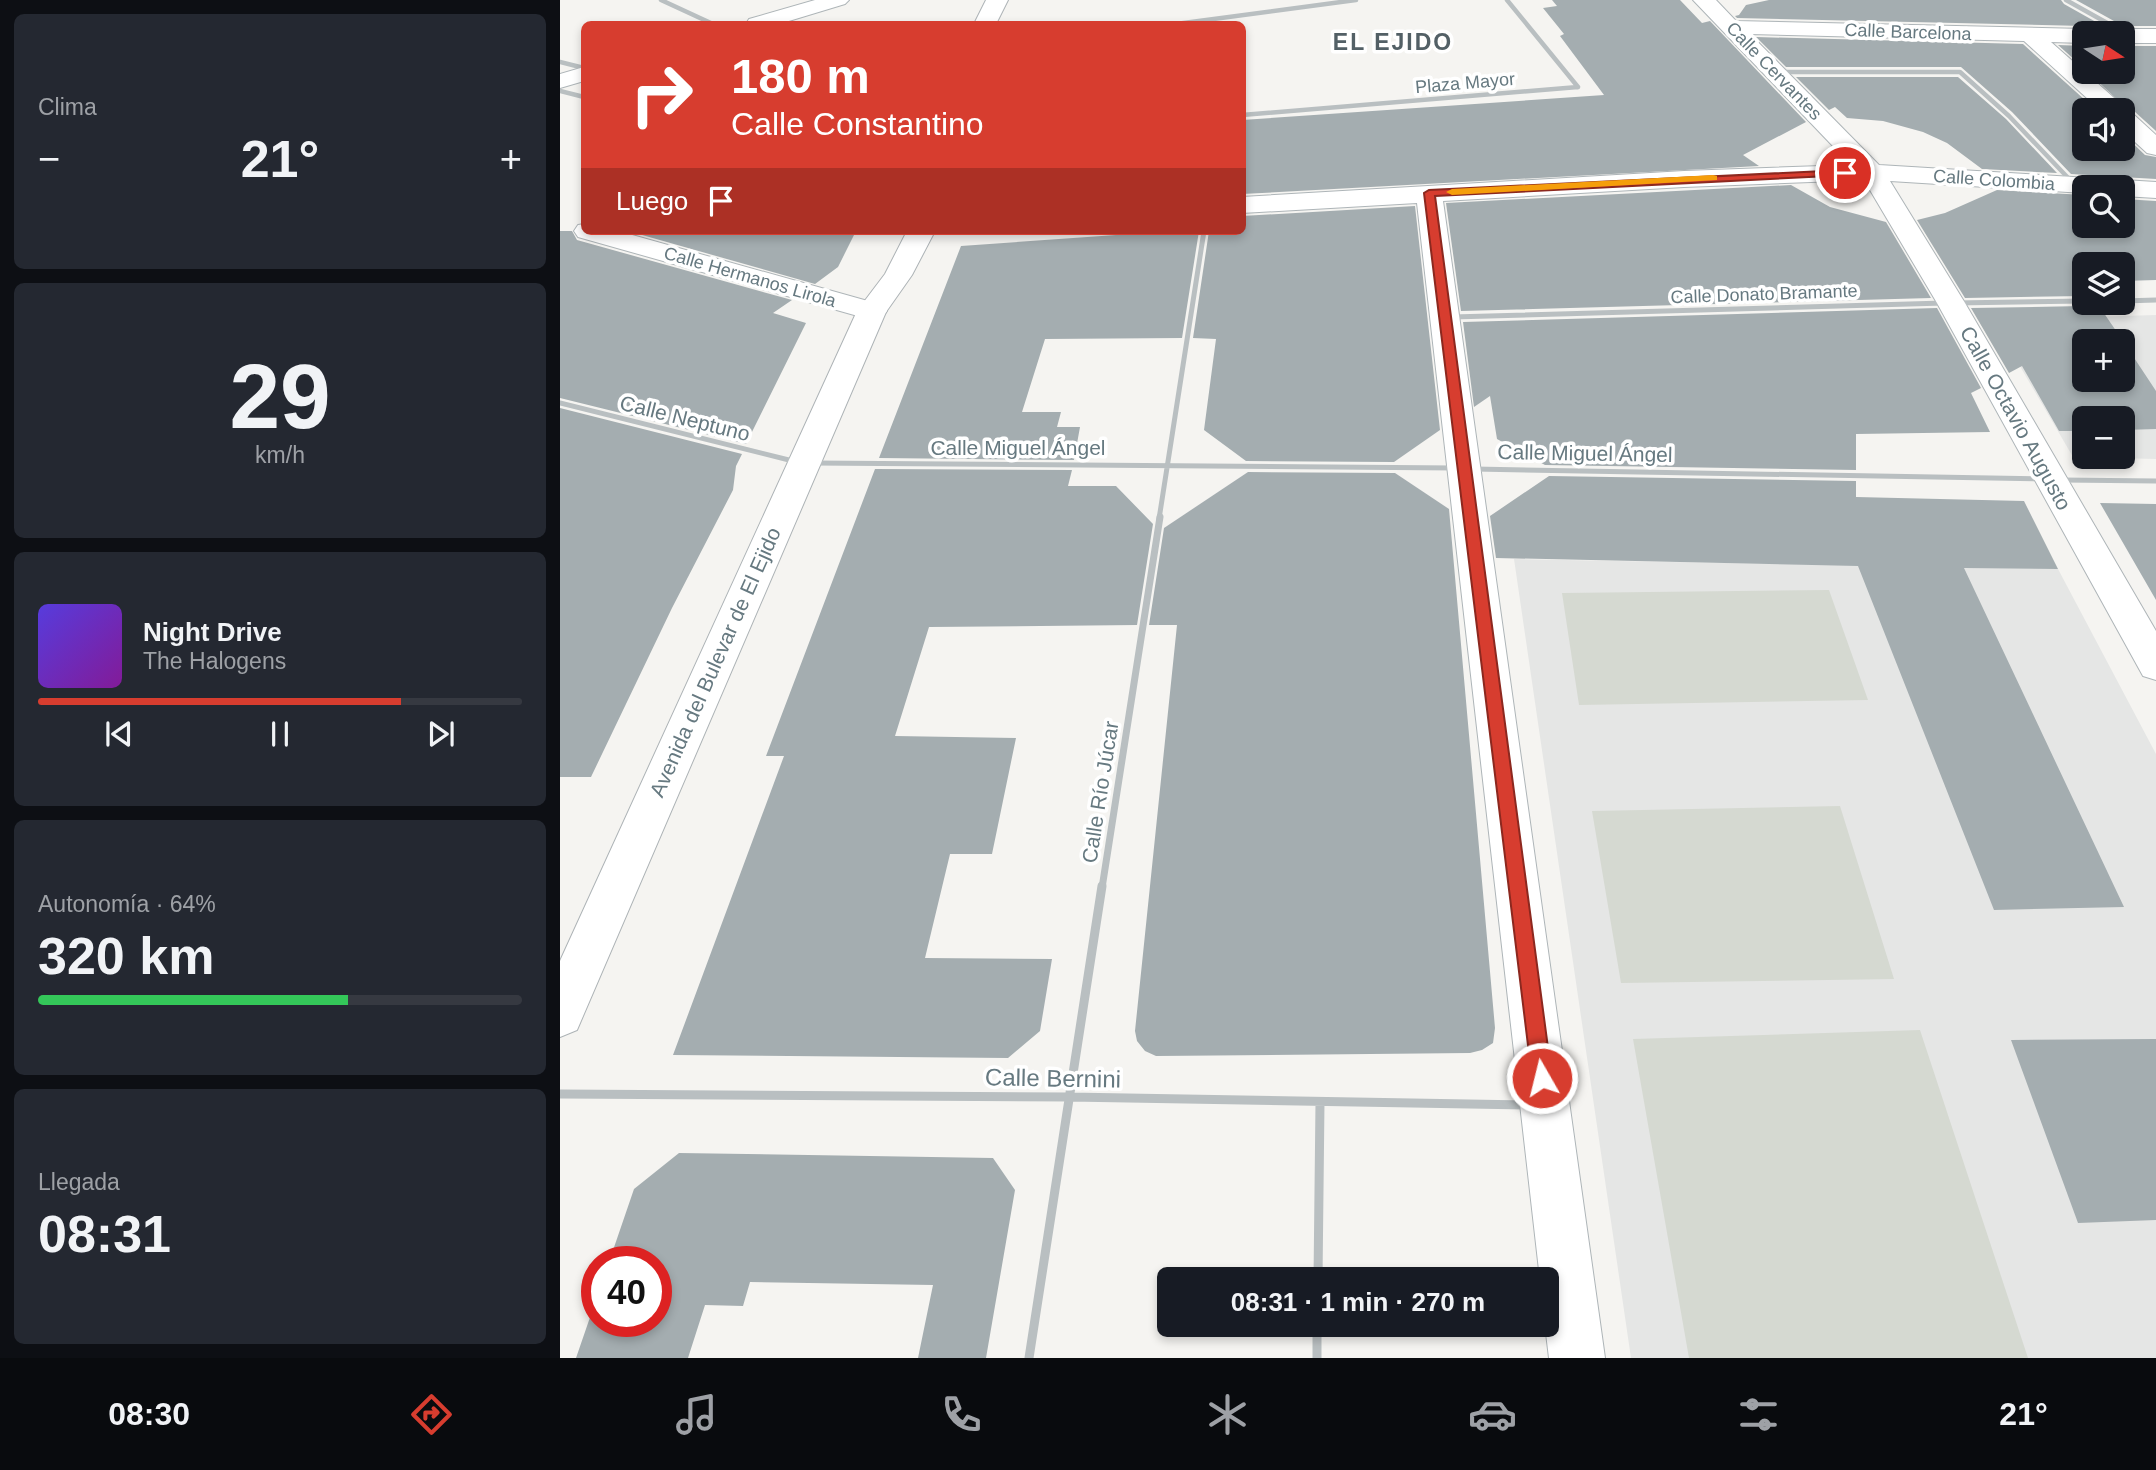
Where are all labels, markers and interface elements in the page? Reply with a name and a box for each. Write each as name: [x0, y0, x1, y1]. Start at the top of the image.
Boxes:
street label: Calle Cervantes: [1722, 18, 1826, 124]
street label: Calle Barcelona: [1844, 20, 1973, 44]
north arrow: [2072, 21, 2135, 84]
map controls: [2072, 21, 2135, 469]
district label: EL EJIDO: [1333, 29, 1453, 55]
icon: right: [616, 49, 707, 140]
text: 180 m: [731, 49, 870, 103]
street label: Plaza Mayor: [1414, 69, 1516, 97]
text: Clima: [38, 94, 97, 120]
button: sound: [2072, 98, 2135, 161]
text: Calle Constantino: [731, 106, 984, 142]
text: 21°: [241, 130, 319, 188]
text: −: [38, 138, 60, 180]
text: +: [500, 138, 522, 180]
pin: [1815, 143, 1875, 203]
icon: arrive: [1826, 154, 1864, 192]
street label: Calle Colombia: [1932, 166, 2057, 194]
button: search: [2072, 175, 2135, 238]
icon: arrive: [702, 182, 740, 220]
text: Luego: [616, 186, 688, 216]
street label: Calle Hermanos Lirola: [662, 243, 839, 311]
button: layers: [2072, 252, 2135, 315]
street label: Calle Donato Bramante: [1670, 281, 1858, 307]
street label: Calle Octavio Augusto: [1956, 322, 2076, 514]
button: +: [2072, 329, 2135, 392]
text: 29: [229, 346, 331, 447]
street label: Calle Neptuno: [618, 391, 752, 445]
button: −: [2072, 406, 2135, 469]
street label: Calle Miguel Ángel: [930, 436, 1106, 459]
street label: Calle Miguel Ángel: [1497, 440, 1673, 466]
text: km/h: [255, 442, 305, 468]
street label: Avenida del Bulevar de El Ejido: [645, 524, 785, 800]
text: Night Drive: [143, 617, 282, 647]
text: The Halogens: [143, 648, 286, 674]
icon: previous: [100, 715, 138, 753]
icon: pause: [261, 715, 299, 753]
icon: next: [422, 715, 460, 753]
street label: Calle Río Júcar: [1077, 719, 1123, 865]
text: Autonomía · 64%: [38, 891, 216, 917]
text: 320 km: [38, 927, 214, 985]
position arrow: [1505, 1041, 1579, 1115]
street label: Calle Bernini: [985, 1063, 1121, 1093]
text: Llegada: [38, 1169, 120, 1195]
text: 08:31: [38, 1205, 171, 1263]
speed limit sign: 40: [581, 1246, 672, 1337]
text: 08:31 · 1 min · 270 m: [1231, 1287, 1485, 1317]
icon: directions: [407, 1390, 456, 1439]
icon: music: [672, 1390, 721, 1439]
icon: phone: [937, 1390, 986, 1439]
icon: climate: [1203, 1390, 1252, 1439]
icon: car: [1468, 1390, 1517, 1439]
icon: filters: [1734, 1390, 1783, 1439]
text: 08:30: [108, 1396, 190, 1432]
text: 21°: [1999, 1396, 2048, 1432]

